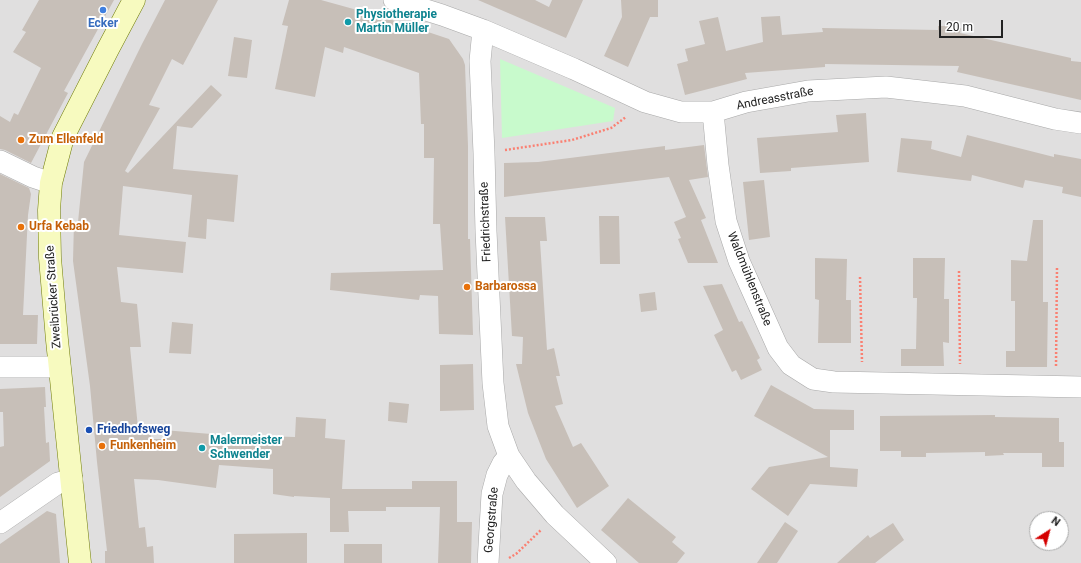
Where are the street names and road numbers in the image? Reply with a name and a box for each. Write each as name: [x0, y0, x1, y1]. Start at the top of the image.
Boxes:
street label: Andreasstraße: [735, 84, 815, 114]
street label: Friedrichstraße: [477, 182, 495, 262]
street label: Waldmühlenstraße: [724, 230, 774, 328]
street label: Zweibrücker Straße: [43, 245, 65, 349]
street label: Georgstraße: [482, 486, 502, 554]

